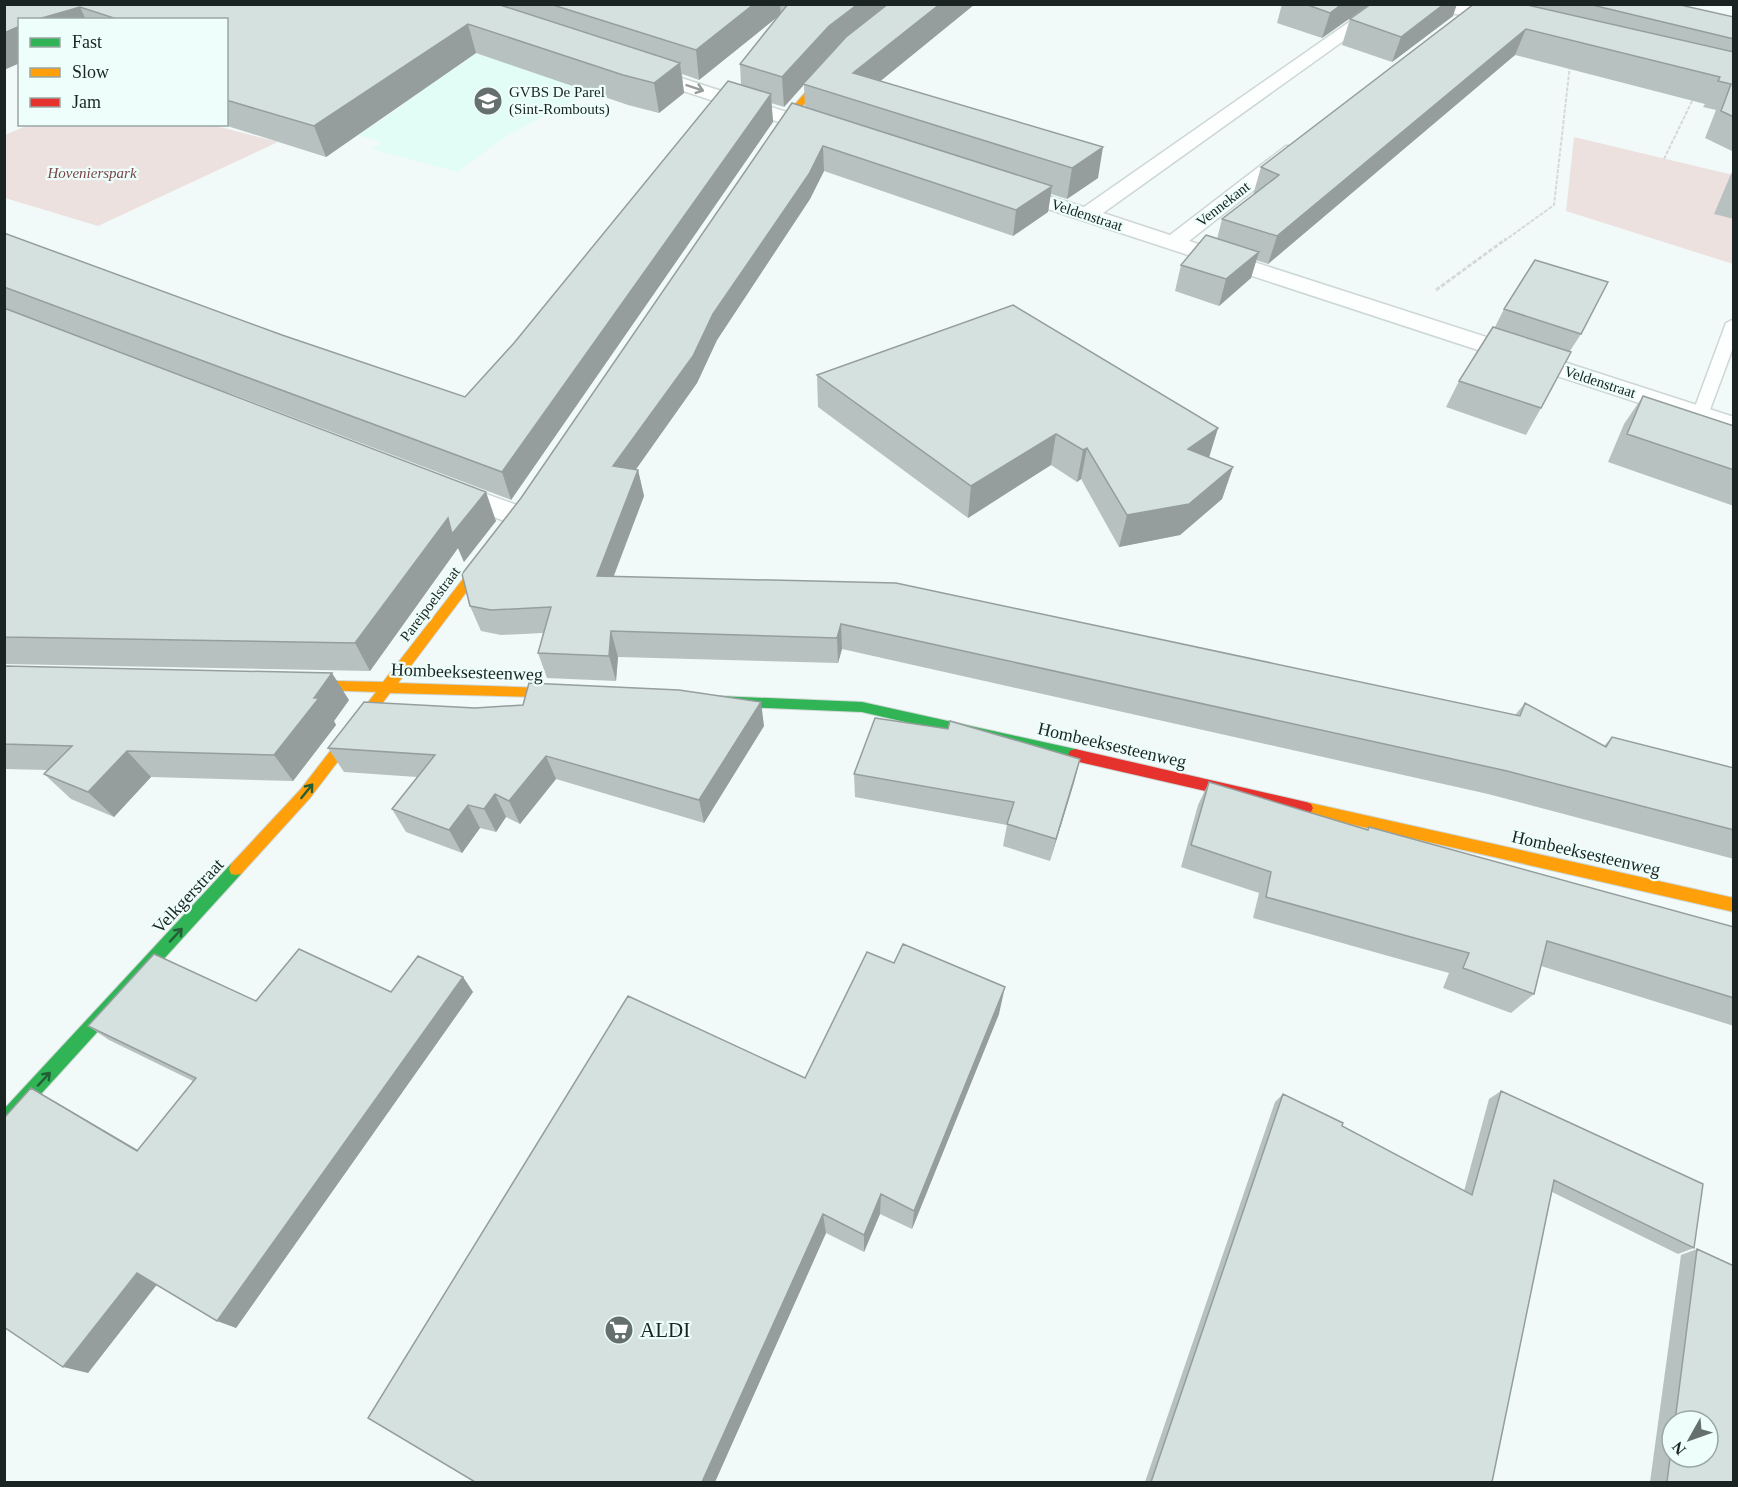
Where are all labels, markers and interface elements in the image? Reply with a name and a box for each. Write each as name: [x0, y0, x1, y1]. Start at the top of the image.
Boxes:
legend: [18, 18, 228, 126]
text: Fast: [72, 32, 102, 52]
text: Slow: [72, 62, 109, 82]
place label: GVBS De Parel (Sint-Rombouts): [509, 84, 610, 118]
one-way arrow: [685, 84, 704, 95]
school or university icon: GVBS De Parel (Sint-Rombouts): [472, 85, 504, 117]
text: Jam: [72, 92, 101, 112]
park label: Hovenierspark: [46, 165, 137, 181]
street label: Vennekant: [1193, 178, 1254, 230]
street label: Veldenstraat: [1049, 196, 1126, 234]
street label: Veldenstraat: [1562, 363, 1639, 401]
street label: Pareipoelstraat: [397, 563, 464, 644]
street label: Hombeeksesteenweg: [391, 659, 543, 685]
street label: Hombeeksesteenweg: [1036, 718, 1188, 772]
one-way arrow: [300, 784, 314, 799]
street label: Hombeeksesteenweg: [1510, 826, 1662, 880]
street label: Velkgerstraat: [148, 854, 228, 938]
one-way arrow: [169, 928, 183, 943]
one-way arrow: [37, 1072, 51, 1087]
supermarket icon: ALDI: [603, 1314, 635, 1346]
place label: ALDI: [640, 1318, 690, 1342]
north arrow: [1660, 1409, 1720, 1469]
text: N: [1668, 1438, 1689, 1458]

